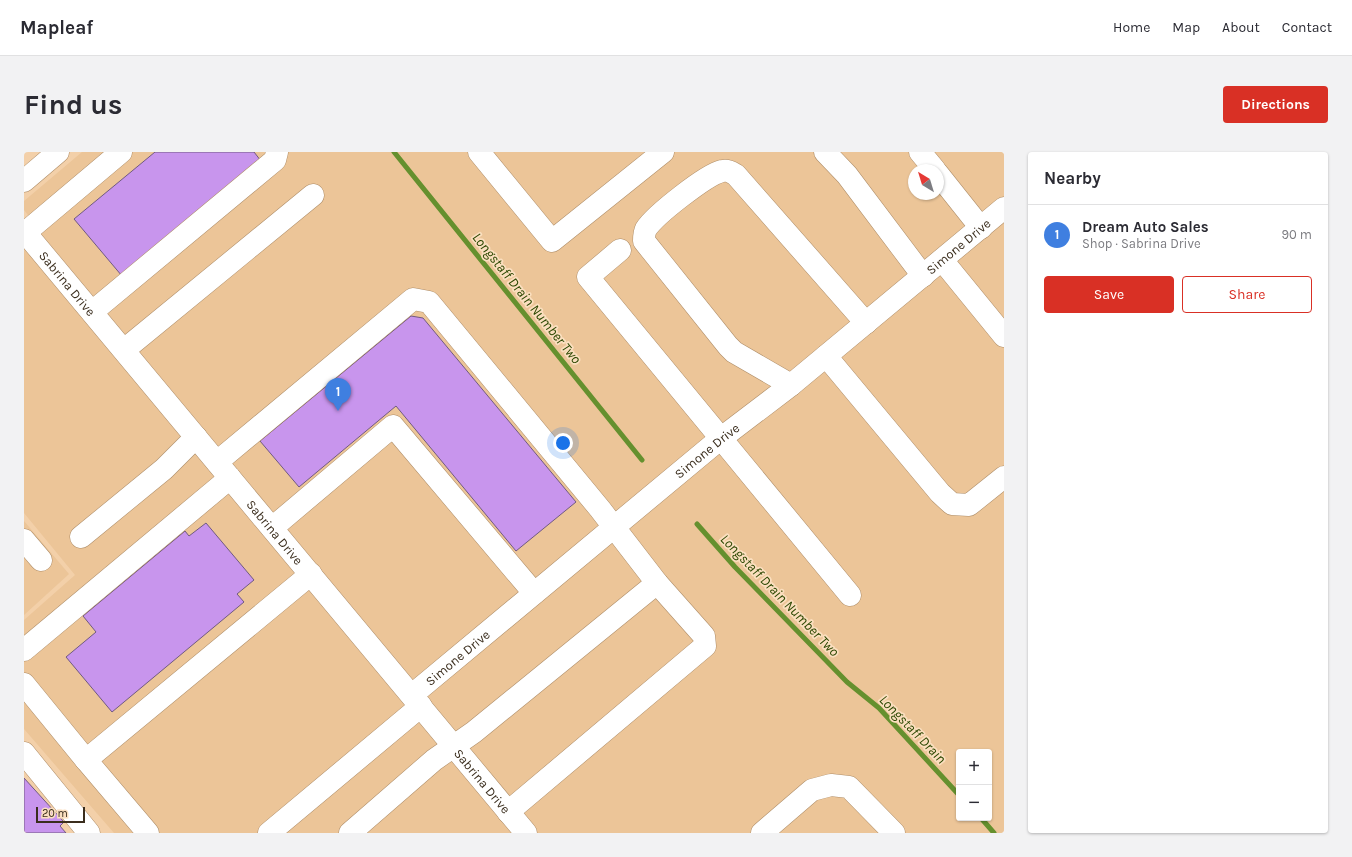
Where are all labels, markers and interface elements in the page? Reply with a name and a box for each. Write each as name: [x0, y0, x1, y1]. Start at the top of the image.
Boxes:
text: Mapleaf: [20, 17, 93, 39]
text: Home: [1113, 19, 1150, 36]
text: Map: [1172, 19, 1200, 36]
text: About: [1222, 19, 1260, 36]
text: Contact: [1282, 19, 1332, 36]
button: Directions: [1223, 86, 1328, 123]
text: Find us: [24, 88, 123, 121]
north arrow: [908, 164, 944, 200]
text: Nearby: [1044, 168, 1101, 188]
street label: Simone Drive: [923, 215, 994, 278]
text: Dream Auto Sales: [1082, 218, 1209, 236]
text: 1: [1055, 227, 1059, 242]
text: 90 m: [1281, 227, 1312, 242]
water label: Longstaff Drain Number Two: [469, 229, 585, 367]
text: Shop · Sabrina Drive: [1082, 236, 1201, 251]
street label: Sabrina Drive: [36, 248, 99, 319]
button: Save: [1044, 276, 1174, 313]
button: Share: [1182, 276, 1312, 313]
pin: 1: [325, 378, 351, 411]
street label: Simone Drive: [672, 420, 743, 482]
your location: [553, 433, 573, 453]
street label: Sabrina Drive: [243, 497, 306, 568]
water label: Longstaff Drain Number Two: [717, 531, 843, 660]
street label: Simone Drive: [422, 626, 493, 689]
water label: Longstaff Drain: [876, 691, 950, 767]
street label: Sabrina Drive: [451, 746, 514, 817]
map controls: [956, 749, 992, 821]
button: +: [956, 749, 992, 785]
button: −: [956, 785, 992, 821]
scale bar: [36, 805, 85, 824]
text: 20 m: [42, 807, 68, 820]

